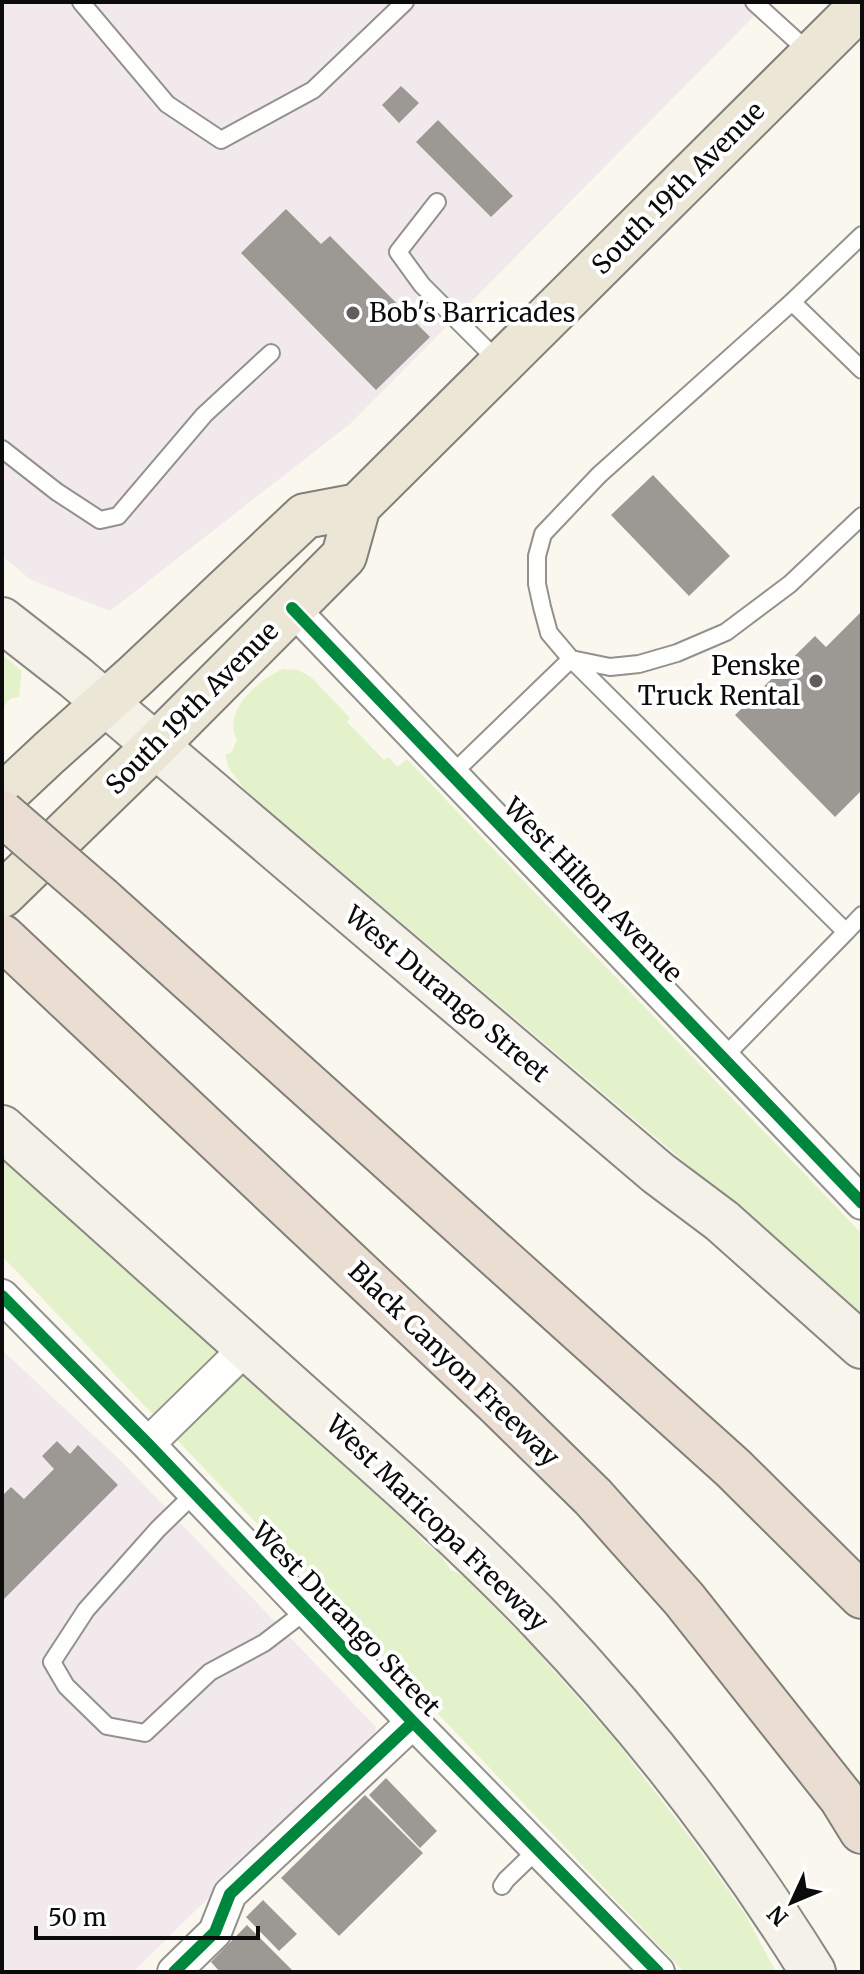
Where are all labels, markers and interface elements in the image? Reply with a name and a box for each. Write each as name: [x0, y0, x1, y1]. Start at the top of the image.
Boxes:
street label: South 19th Avenue: [584, 94, 771, 281]
place label: Bob's Barricades: [369, 296, 576, 329]
marker: Bob's Barricades: [344, 304, 362, 322]
street label: South 19th Avenue: [98, 614, 285, 801]
place label: Penske Truck Rental: [638, 649, 800, 712]
marker: Penske Truck Rental: [807, 672, 825, 690]
street label: West Hilton Avenue: [496, 790, 690, 989]
street label: West Durango Street: [337, 898, 556, 1089]
street label: Black Canyon Freeway: [342, 1254, 567, 1474]
street label: West Maricopa Freeway: [319, 1407, 556, 1638]
street label: West Durango Street: [245, 1514, 448, 1723]
north arrow: [752, 1862, 832, 1942]
scale bar: [36, 1890, 258, 1940]
text: N: [761, 1899, 794, 1932]
text: 50 m: [48, 1902, 107, 1933]

